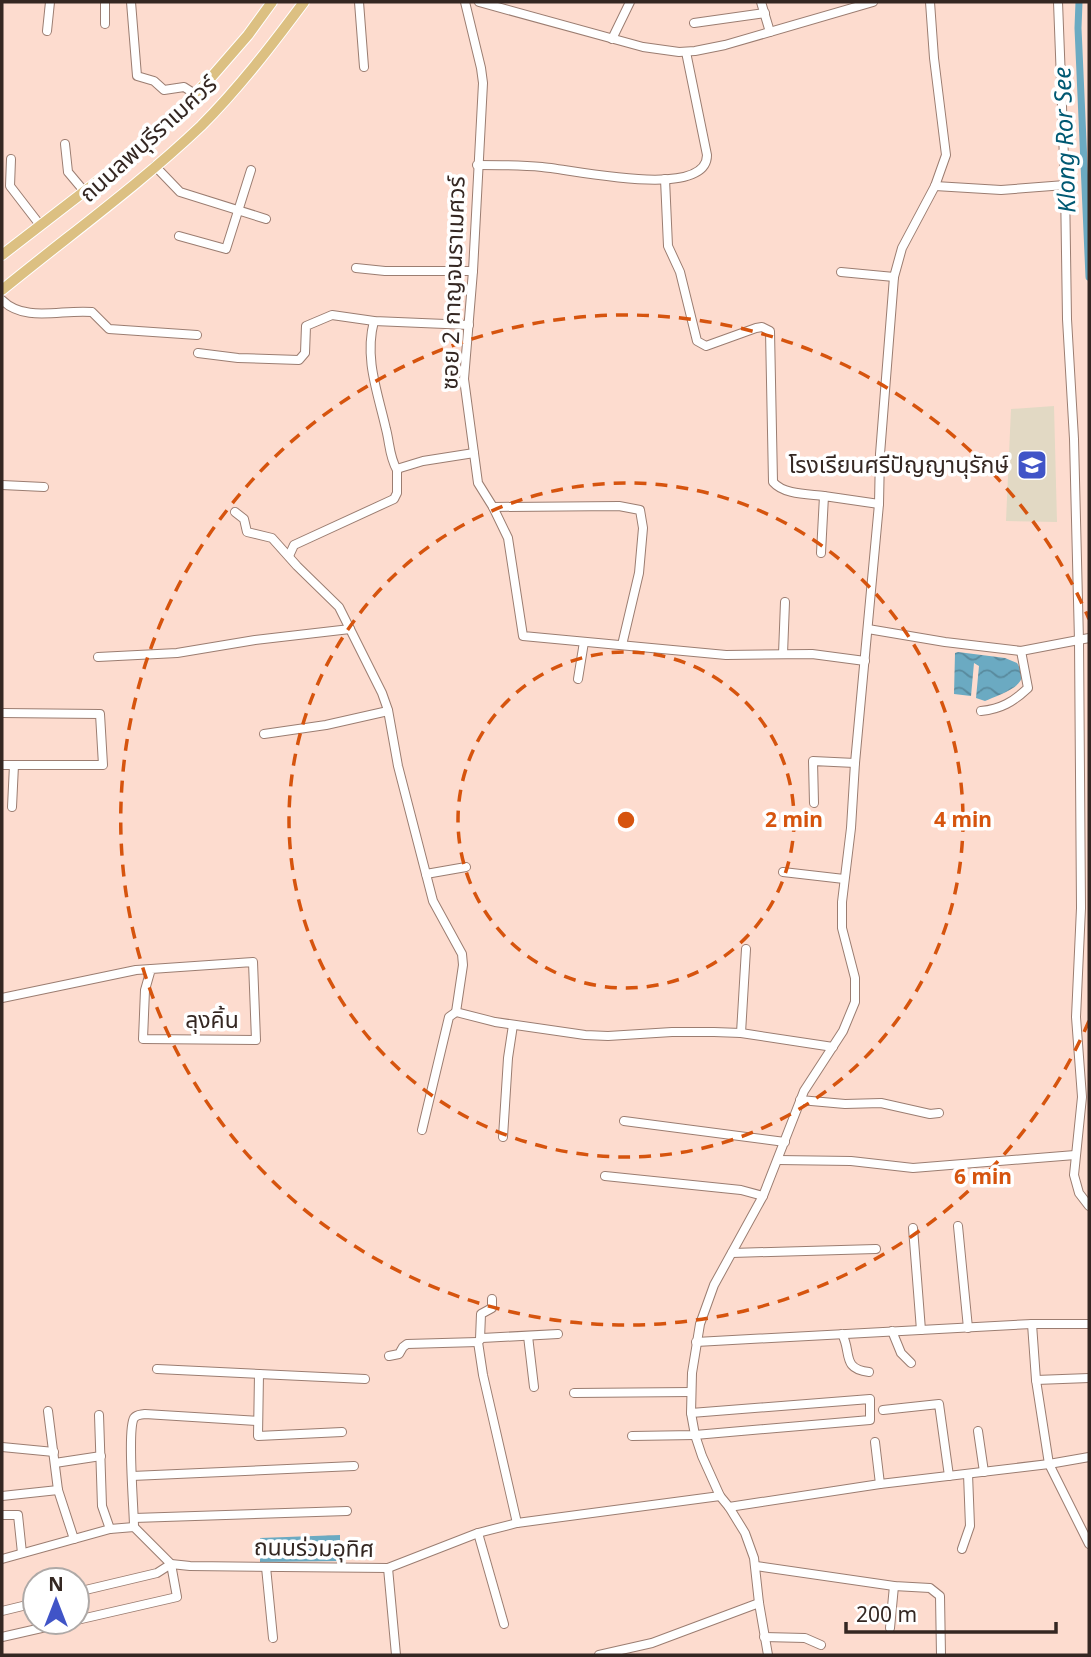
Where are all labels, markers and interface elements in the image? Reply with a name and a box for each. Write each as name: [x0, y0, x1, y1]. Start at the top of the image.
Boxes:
water label: Klong Ror See: [1044, 66, 1083, 214]
street label: ถนนลพบุรีราเมศวร์: [72, 67, 224, 209]
street label: ซอย 2 กาญจนราเมศวร์: [432, 175, 472, 390]
place label: โรงเรียนศรีปัญญานุรักษ์: [788, 448, 1009, 480]
school or university icon: โรงเรียนศรีปัญญานุรักษ์: [1015, 448, 1049, 482]
text: 2 min: [765, 805, 823, 833]
text: 4 min: [934, 805, 992, 833]
centre of rings: [614, 808, 638, 832]
street label: ลุงคิ้น: [185, 1003, 239, 1035]
text: 6 min: [954, 1162, 1012, 1190]
street label: ถนนร่วมอุทิศ: [254, 1530, 374, 1564]
north arrow: [21, 1566, 91, 1636]
text: N: [48, 1571, 64, 1597]
scale bar: [846, 1590, 1056, 1634]
text: 200 m: [856, 1600, 917, 1628]

